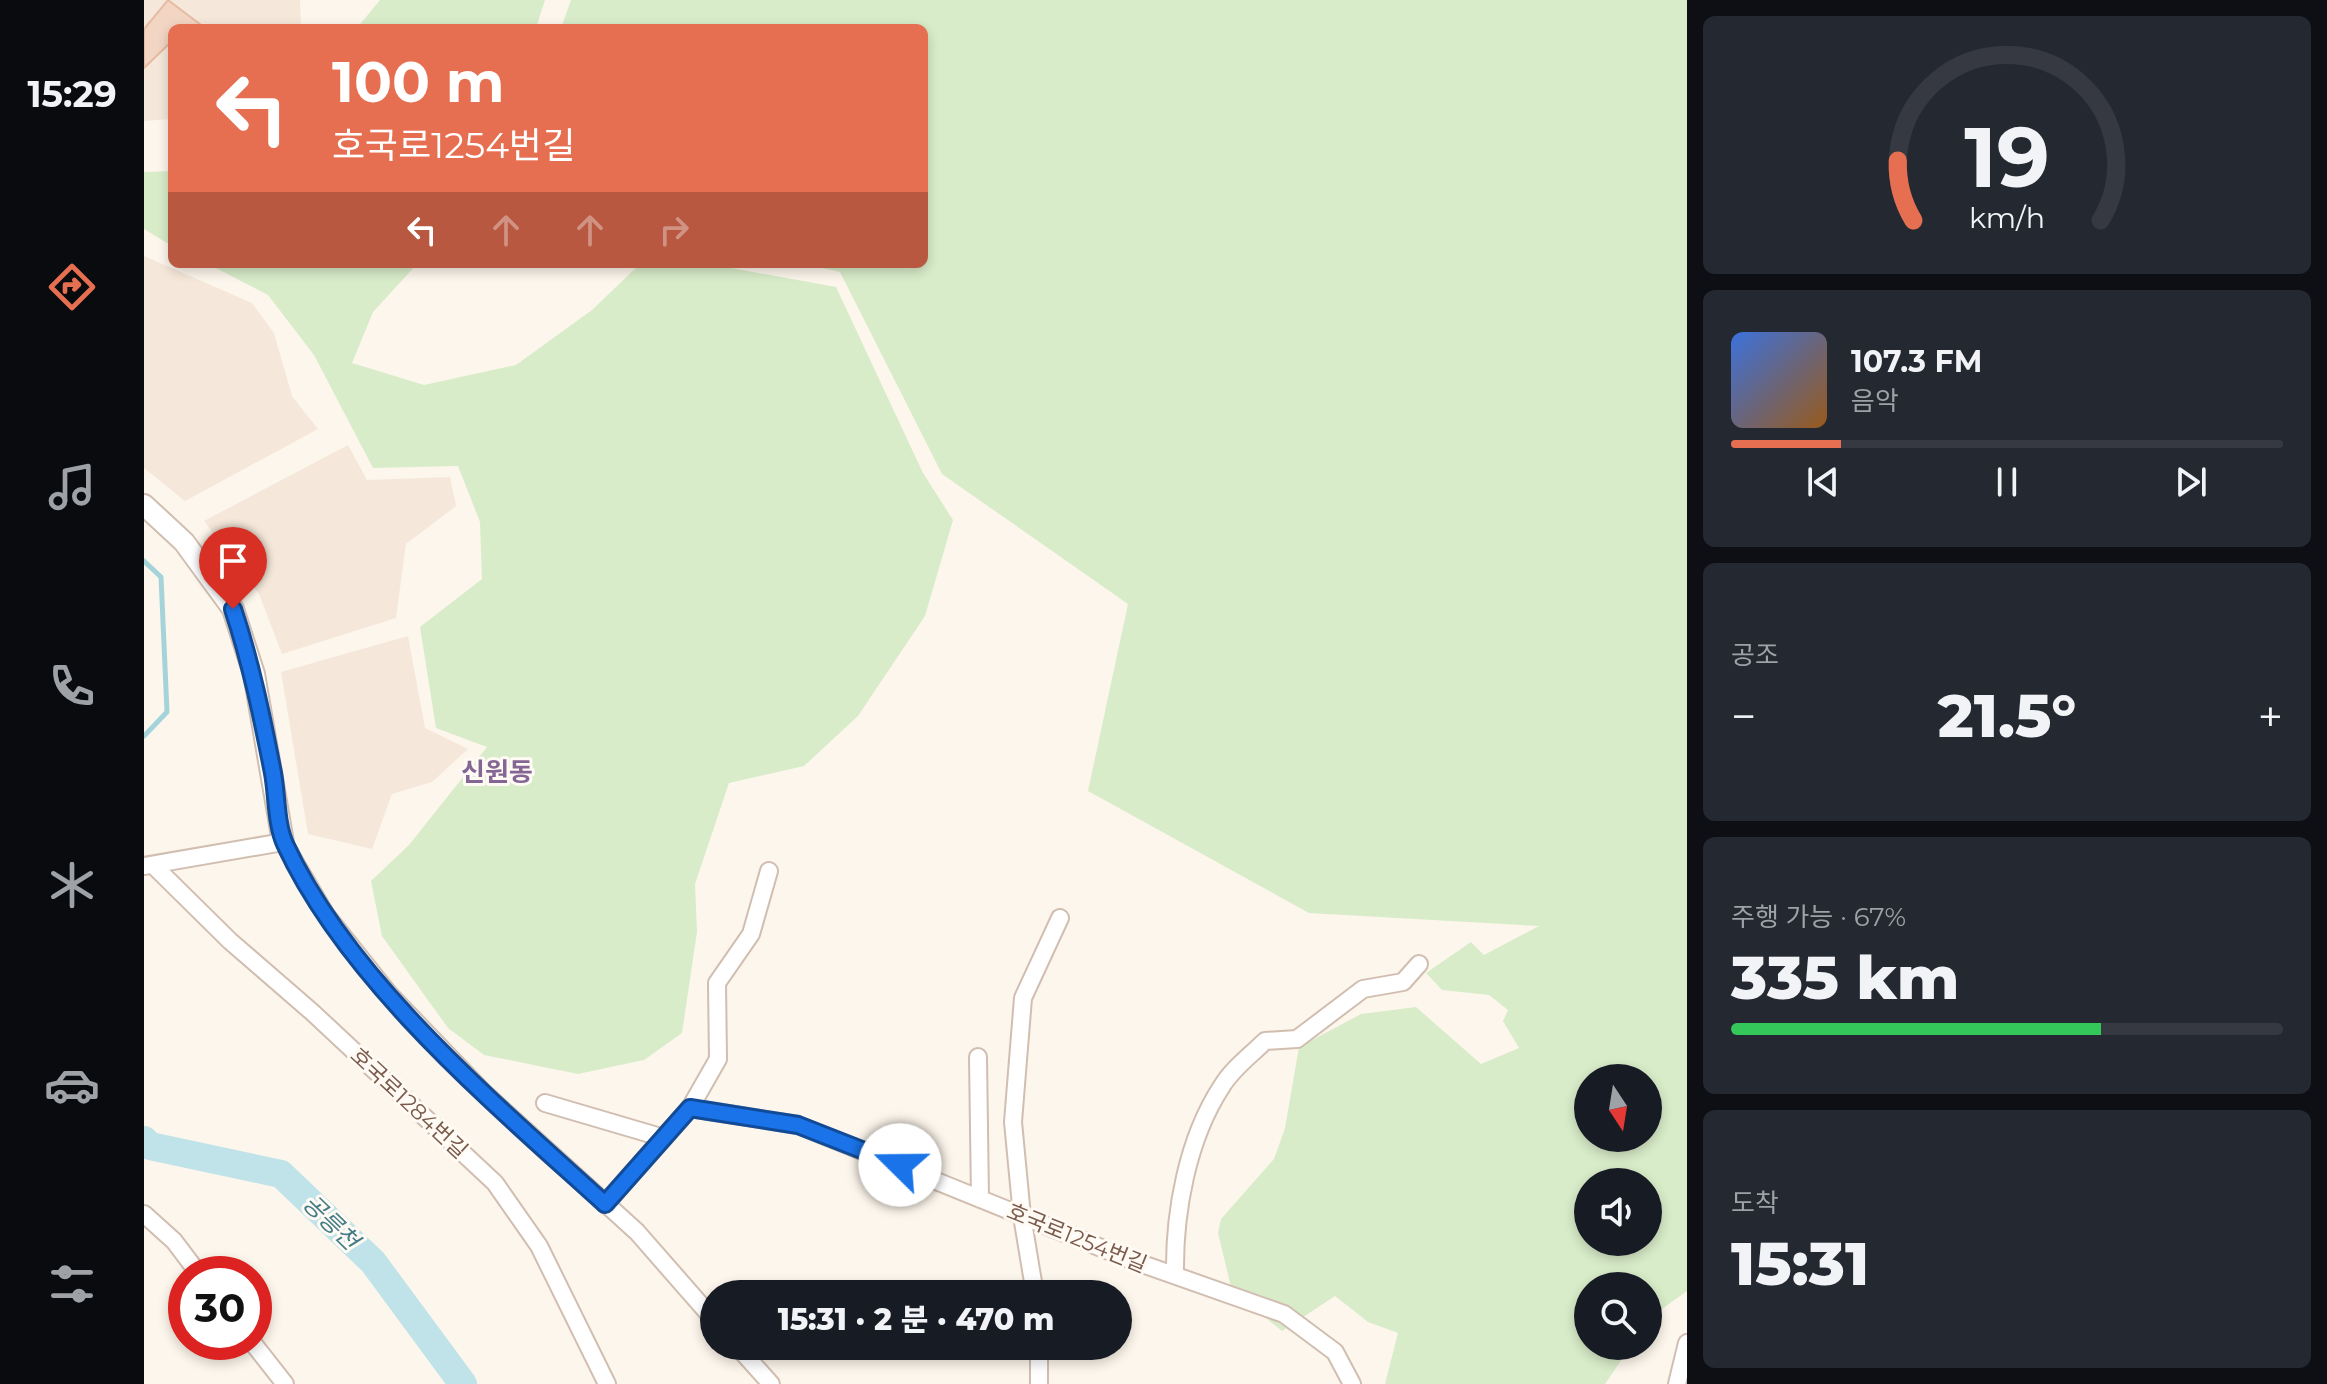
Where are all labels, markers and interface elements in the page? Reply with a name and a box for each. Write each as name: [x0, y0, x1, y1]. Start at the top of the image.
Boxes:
text: 100 m: [332, 48, 505, 116]
icon: left: [200, 56, 304, 160]
text: 15:29: [27, 72, 117, 116]
text: 19: [1964, 105, 2050, 207]
text: 호국로1254번길: [332, 123, 575, 167]
text: km/h: [1969, 200, 2045, 235]
icon: left: [400, 208, 444, 252]
icon: ahead: [484, 208, 528, 252]
icon: ahead: [568, 208, 612, 252]
icon: right: [652, 208, 696, 252]
icon: directions: [44, 259, 100, 315]
text: 107.3 FM: [1851, 343, 1982, 380]
text: 음악: [1851, 385, 1899, 417]
icon: music: [44, 459, 100, 515]
icon: previous: [1801, 460, 1845, 504]
icon: pause: [1985, 460, 2029, 504]
icon: next: [2169, 460, 2213, 504]
pin: [199, 527, 267, 609]
icon: arrive: [211, 539, 255, 583]
text: 공조: [1731, 639, 1779, 671]
icon: phone: [44, 658, 100, 714]
text: 21.5°: [1938, 679, 2076, 752]
text: −: [1731, 689, 1756, 743]
text: +: [2258, 689, 2283, 743]
district label: 신원동: [461, 756, 533, 788]
icon: climate: [44, 857, 100, 913]
text: 주행 가능 · 67%: [1731, 901, 1906, 933]
text: 335 km: [1731, 941, 1960, 1014]
street label: 호국로1284번길: [345, 1042, 473, 1164]
icon: car: [44, 1057, 100, 1113]
north arrow: [1574, 1064, 1662, 1152]
map controls: [1574, 1064, 1662, 1360]
position arrow: [858, 1123, 942, 1207]
button: sound: [1574, 1168, 1662, 1256]
text: 도착: [1731, 1187, 1779, 1219]
water label: 공릉천: [297, 1189, 367, 1257]
street label: 호국로1254번길: [1003, 1198, 1151, 1278]
text: 15:31: [1731, 1227, 1869, 1300]
icon: filters: [44, 1256, 100, 1312]
speed limit sign: 30: [168, 1256, 272, 1360]
button: search: [1574, 1272, 1662, 1360]
text: 15:31 · 2 분 · 470 m: [778, 1301, 1054, 1338]

